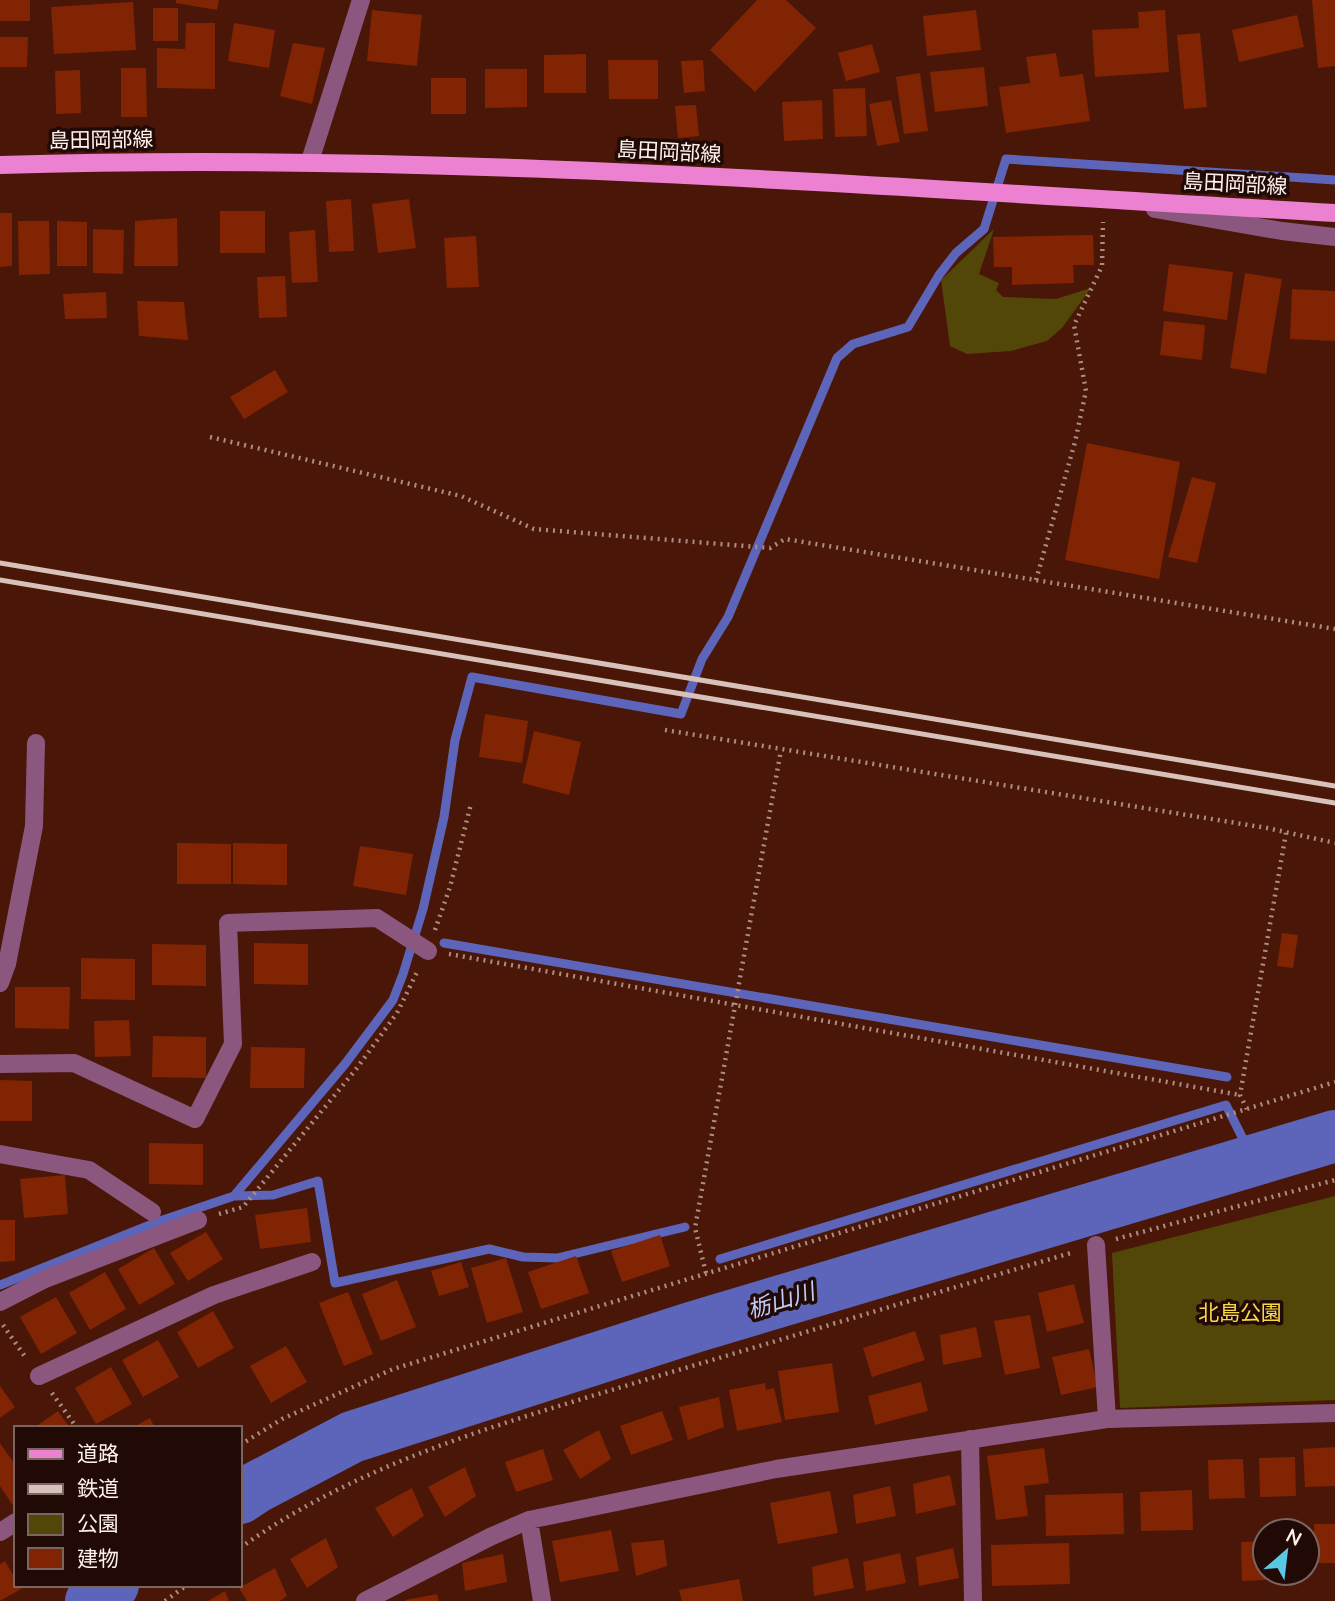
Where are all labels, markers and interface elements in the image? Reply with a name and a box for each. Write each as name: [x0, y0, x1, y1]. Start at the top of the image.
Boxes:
street label: 島田岡部線: [48, 125, 154, 155]
street label: 島田岡部線: [616, 135, 722, 169]
street label: 島田岡部線: [1182, 167, 1288, 201]
water label: 栃山川: [743, 1275, 821, 1326]
park label: 北島公園: [1198, 1299, 1282, 1327]
legend: [14, 1426, 242, 1587]
text: 道路: [77, 1440, 119, 1468]
text: 鉄道: [77, 1475, 119, 1503]
text: 公園: [77, 1510, 119, 1538]
north arrow: [1251, 1517, 1321, 1587]
text: N: [1281, 1523, 1306, 1553]
text: 建物: [77, 1545, 119, 1573]

